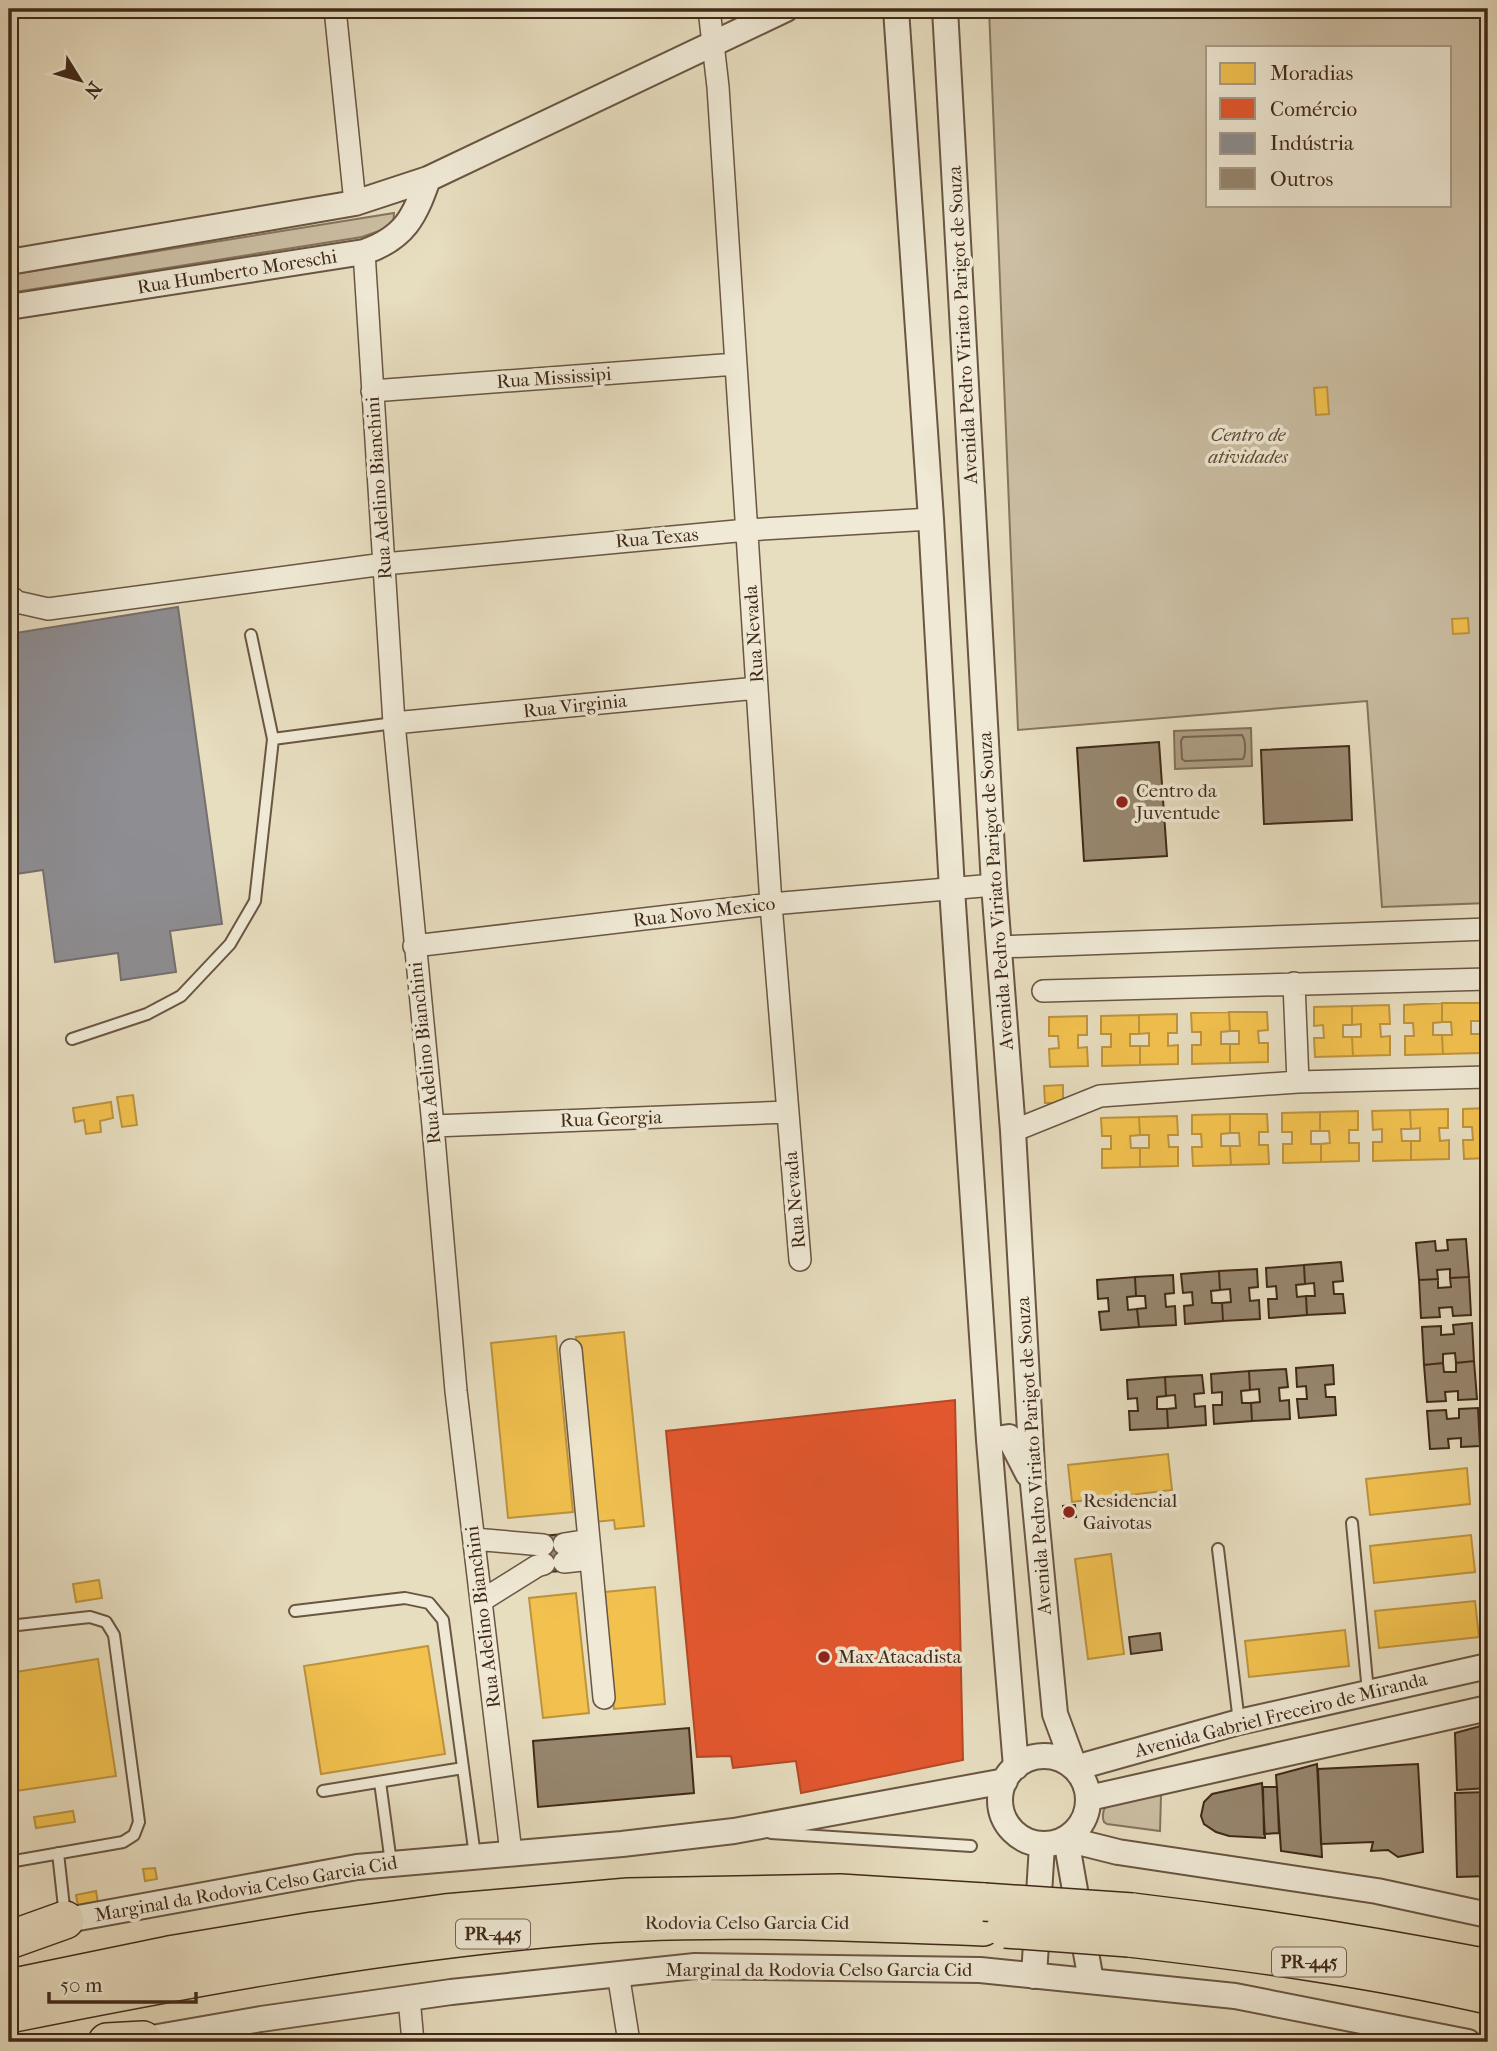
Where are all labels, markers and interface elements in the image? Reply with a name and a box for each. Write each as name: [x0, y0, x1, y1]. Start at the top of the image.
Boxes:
north arrow: [46, 46, 116, 116]
legend: [1206, 46, 1452, 206]
text: Moradias: [1270, 61, 1353, 85]
text: N: [79, 77, 106, 102]
text: Comércio: [1270, 97, 1357, 121]
text: Indústria: [1270, 131, 1354, 155]
street label: Avenida Pedro Viriato Parigot de Souza: [944, 165, 982, 486]
text: Outros: [1270, 167, 1333, 191]
street label: Rua Humberto Moreschi: [135, 245, 339, 299]
street label: Rua Mississipi: [496, 363, 613, 393]
street label: Rua Adelino Bianchini: [362, 395, 396, 580]
park label: Centro de atividades: [1208, 424, 1289, 468]
street label: Rua Texas: [615, 523, 699, 553]
street label: Rua Nevada: [740, 584, 768, 683]
street label: Rua Virginia: [522, 690, 628, 722]
street label: Avenida Pedro Viriato Parigot de Souza: [974, 731, 1018, 1052]
place label: Centro da Juventude: [1134, 780, 1220, 824]
marker: Centro da Juventude: [1114, 794, 1130, 810]
street label: Rua Novo Mexico: [632, 892, 777, 932]
street label: Rua Adelino Bianchini: [404, 960, 446, 1145]
street label: Rua Georgia: [560, 1106, 663, 1132]
street label: Rua Nevada: [780, 1150, 810, 1250]
street label: Avenida Pedro Viriato Parigot de Souza: [1012, 1296, 1056, 1617]
place label: Residencial Gaivotas: [1083, 1490, 1177, 1534]
marker: Residencial Gaivotas: [1061, 1504, 1077, 1520]
street label: Rua Adelino Bianchini: [461, 1524, 505, 1709]
place label: Max Atacadista: [838, 1646, 962, 1668]
marker: Max Atacadista: [816, 1649, 832, 1665]
street label: Avenida Gabriel Freceiro de Miranda: [1131, 1668, 1430, 1762]
street label: Marginal da Rodovia Celso Garcia Cid: [93, 1851, 400, 1926]
street label: Rodovia Celso Garcia Cid: [645, 1912, 850, 1934]
road number: PR-445: [456, 1920, 530, 1948]
road number: PR-445: [1272, 1948, 1346, 1976]
street label: Marginal da Rodovia Celso Garcia Cid: [666, 1959, 973, 1981]
scale bar: [49, 1960, 196, 2004]
text: 50 m: [60, 1973, 103, 1997]

